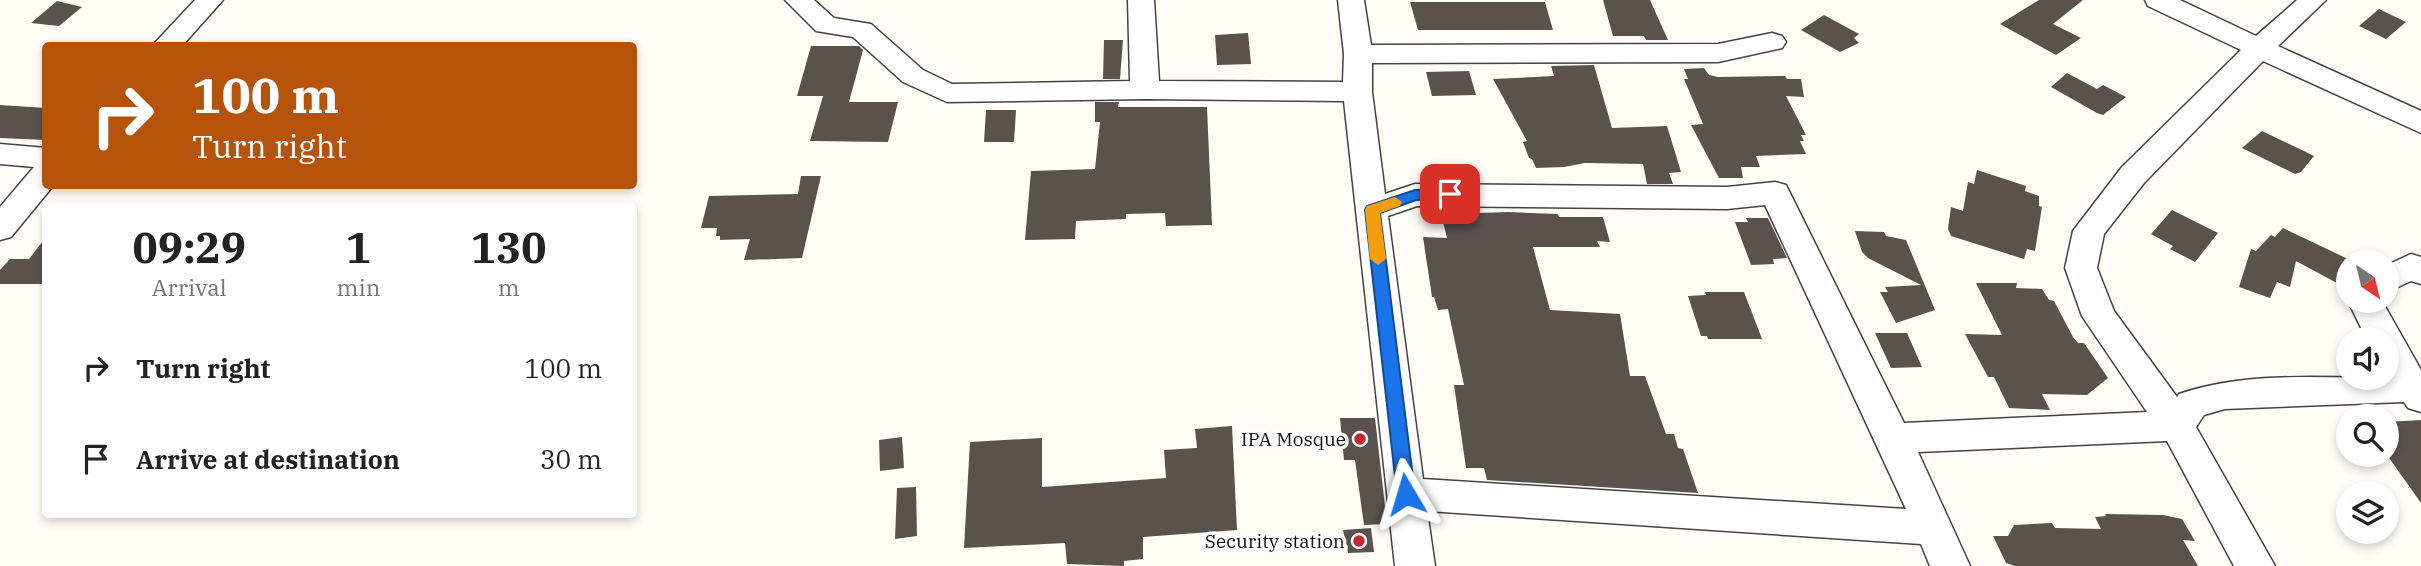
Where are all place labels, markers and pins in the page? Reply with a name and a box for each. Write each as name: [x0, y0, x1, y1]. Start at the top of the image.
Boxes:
pin: [1420, 164, 1480, 224]
place label: IPA Mosque: [1241, 427, 1346, 451]
marker: IPA Mosque: [1352, 431, 1368, 447]
place label: Security station: [1205, 529, 1345, 553]
marker: Security station: [1351, 533, 1367, 549]

